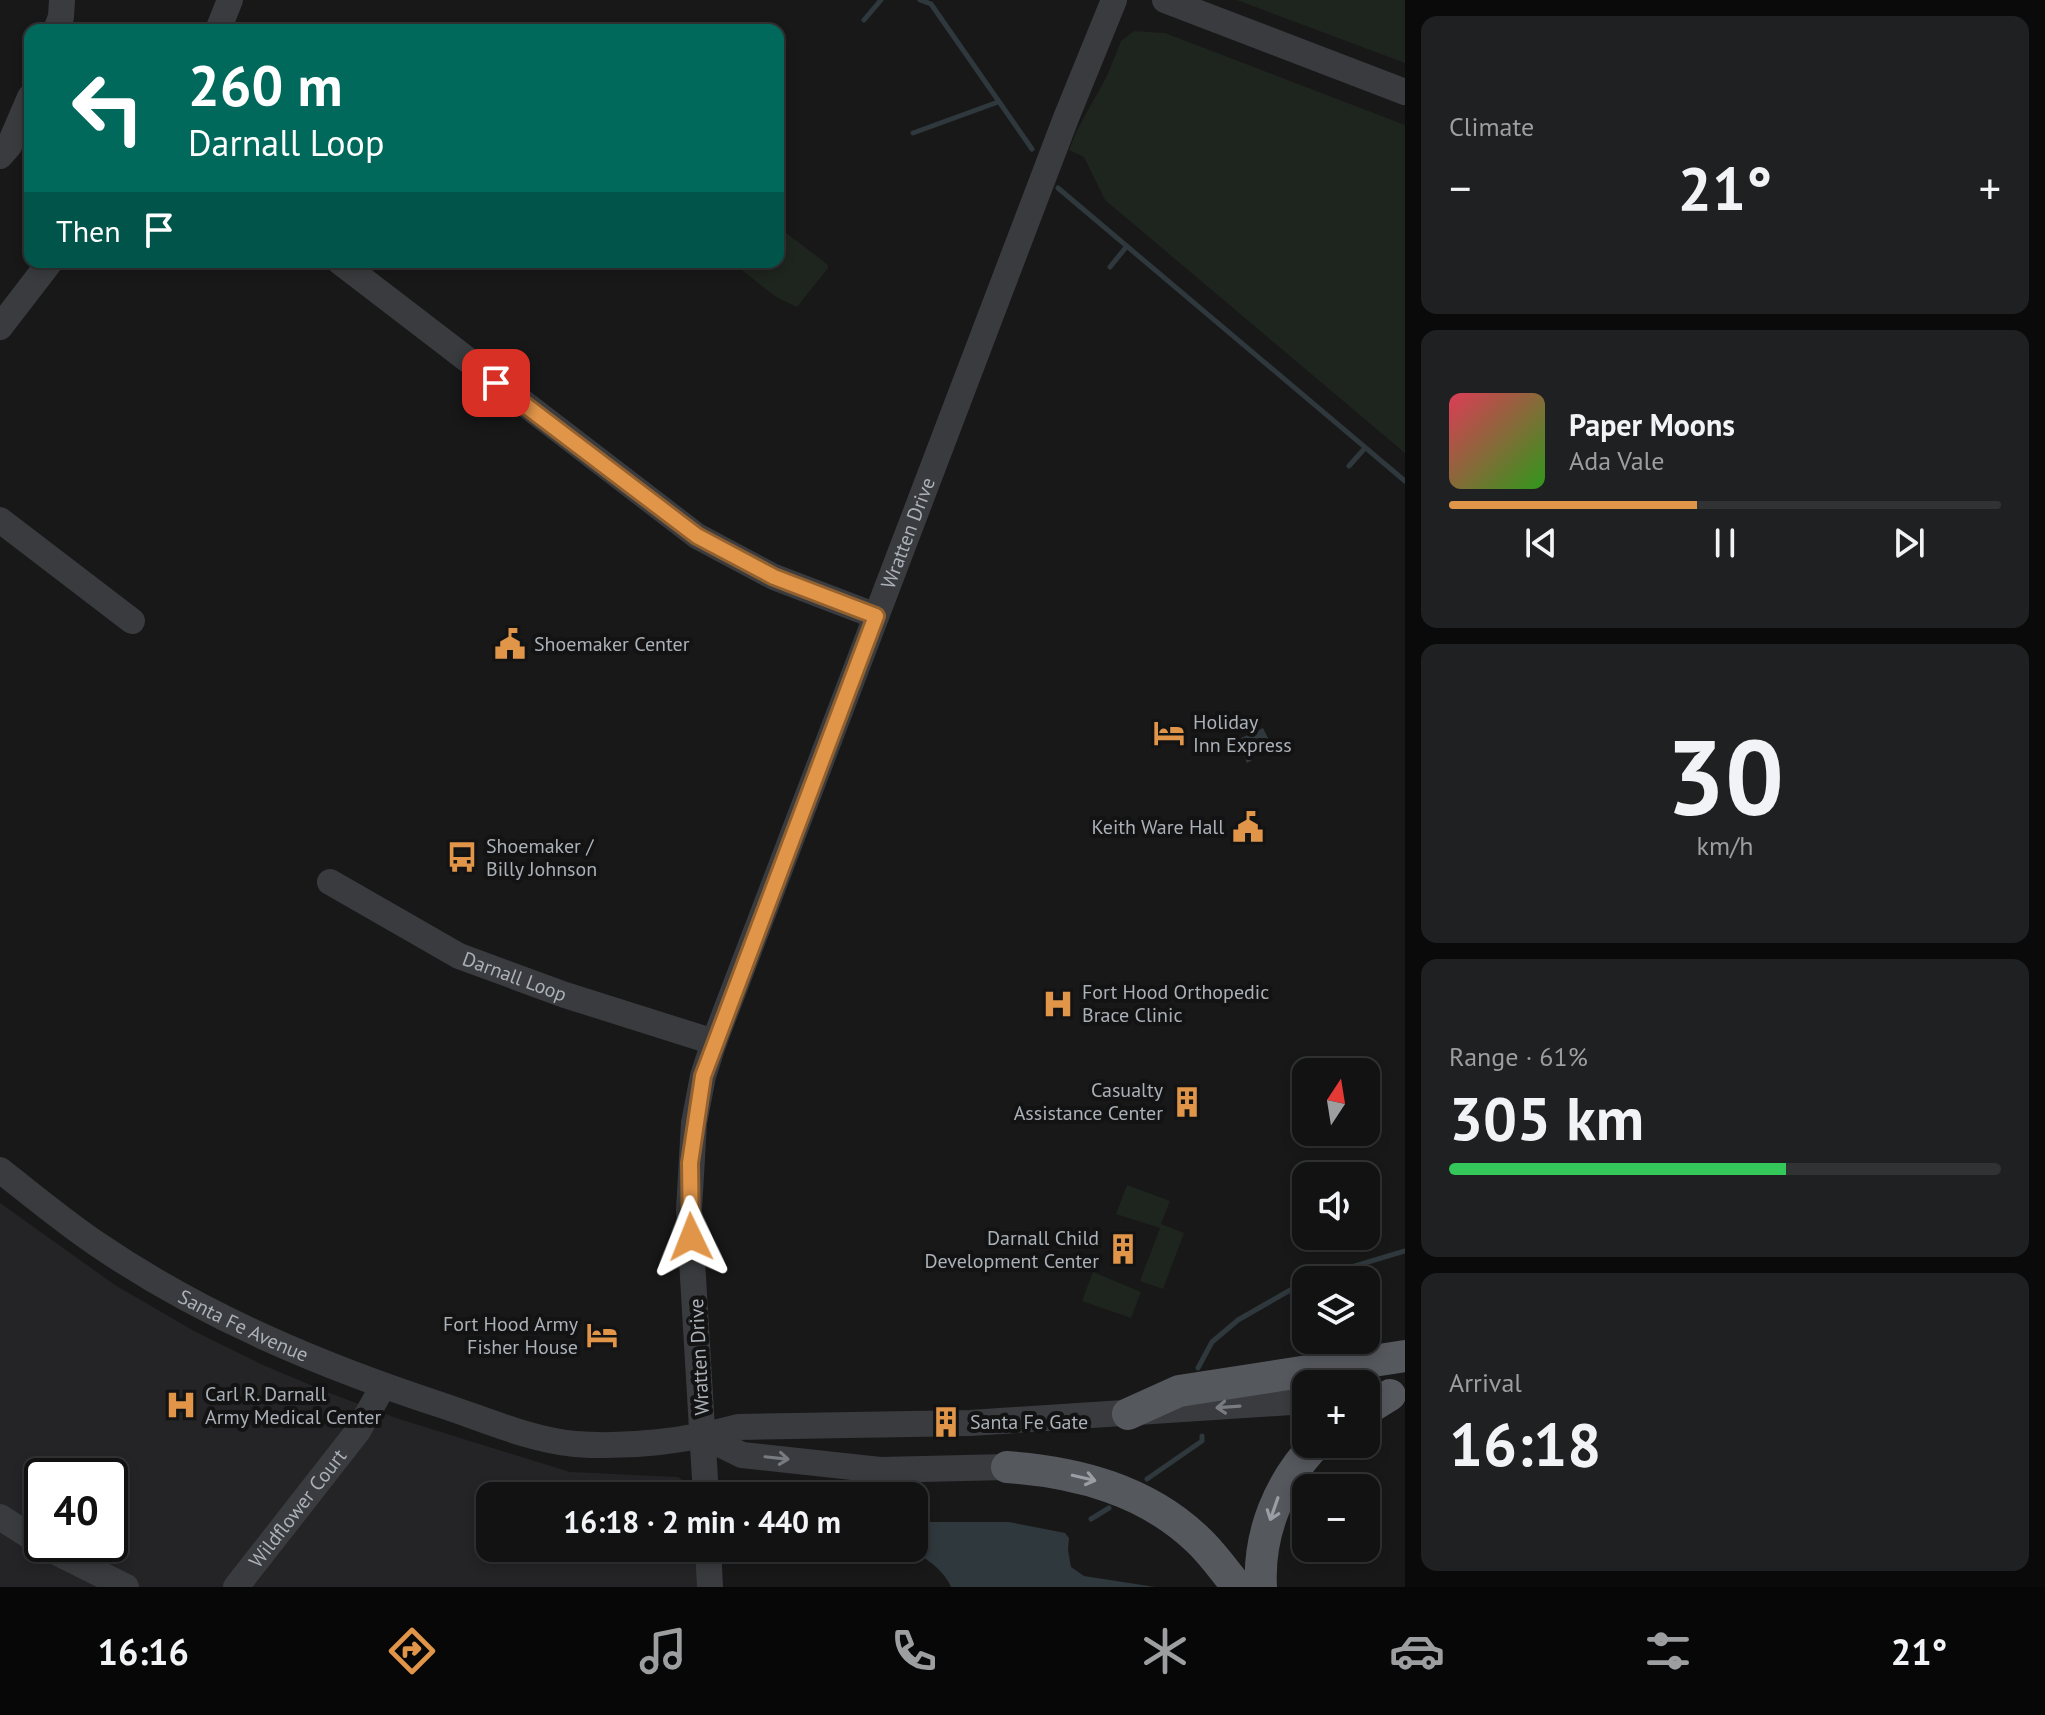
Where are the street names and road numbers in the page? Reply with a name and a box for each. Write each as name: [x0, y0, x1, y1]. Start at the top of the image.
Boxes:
street label: Wratten Drive: [875, 474, 941, 592]
street label: Darnall Loop: [459, 945, 570, 1008]
street label: Santa Fe Avenue: [174, 1283, 312, 1368]
street label: Wratten Drive: [683, 1298, 715, 1416]
street label: Wildflower Court: [243, 1443, 352, 1573]

